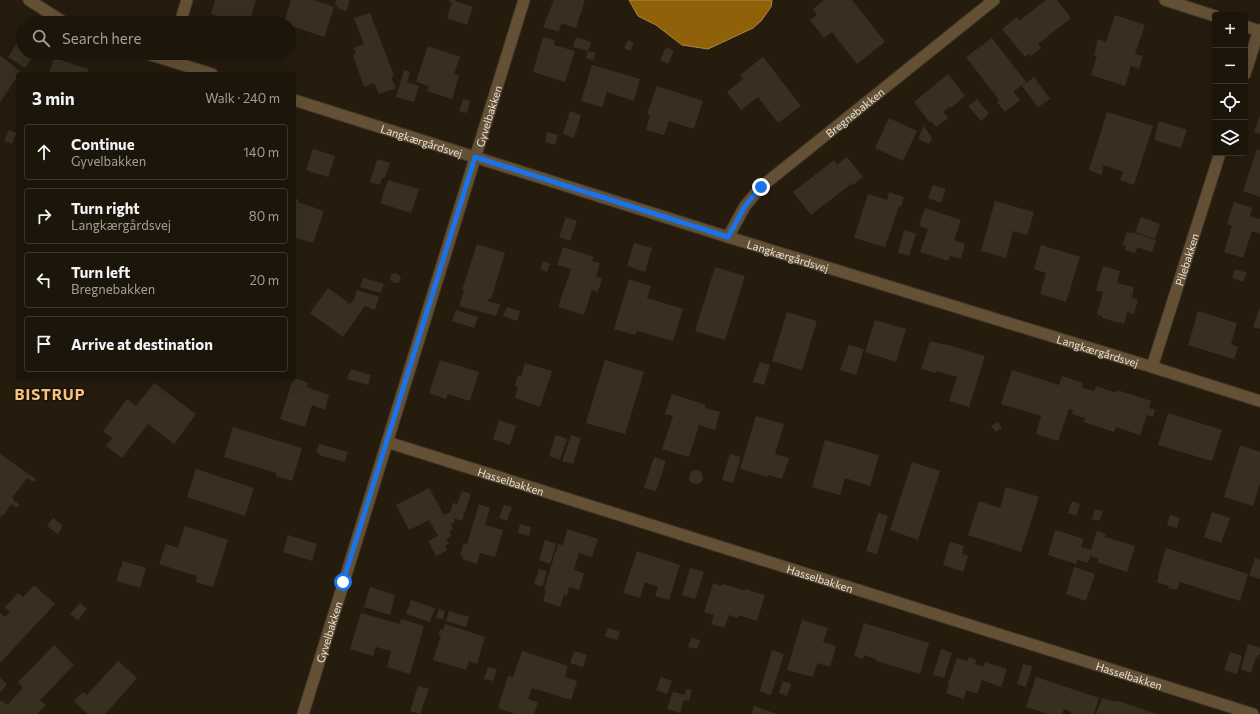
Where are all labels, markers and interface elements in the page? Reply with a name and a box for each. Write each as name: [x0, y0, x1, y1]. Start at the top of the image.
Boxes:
map controls: [1212, 12, 1248, 156]
button: +: [1212, 12, 1248, 48]
search box: [16, 16, 296, 60]
icon: search: [30, 27, 52, 49]
text: Search here: [62, 29, 141, 47]
button: −: [1212, 48, 1248, 84]
street label: Gyvelbakken: [472, 84, 504, 148]
button: locate: [1212, 84, 1248, 120]
street label: Bregnebakken: [823, 85, 886, 139]
text: 3 min: [32, 88, 75, 109]
text: Walk · 240 m: [205, 90, 280, 106]
button: layers: [1212, 120, 1248, 156]
street label: Langkærgårdsvej: [379, 121, 464, 159]
text: Continue: [71, 135, 135, 153]
icon: ahead: [33, 141, 55, 163]
text: 140 m: [243, 144, 279, 160]
text: Gyvelbakken: [71, 153, 146, 169]
route end: [752, 178, 770, 196]
text: Turn right: [71, 199, 140, 217]
icon: right: [33, 205, 55, 227]
text: 80 m: [249, 208, 279, 224]
text: Langkærgårdsvej: [71, 217, 171, 233]
street label: Pilebakken: [1172, 231, 1201, 287]
street label: Langkærgårdsvej: [746, 237, 831, 274]
text: Turn left: [71, 263, 130, 281]
icon: left: [33, 269, 55, 291]
text: 20 m: [250, 272, 279, 288]
text: Bregnebakken: [71, 281, 155, 297]
street label: Langkærgårdsvej: [1055, 332, 1141, 369]
icon: arrive: [33, 333, 55, 355]
text: Arrive at destination: [71, 335, 213, 353]
district label: BISTRUP: [15, 385, 85, 403]
street label: Hasselbakken: [476, 464, 546, 497]
street label: Hasselbakken: [785, 562, 855, 595]
route start: [334, 573, 352, 591]
street label: Gyvelbakken: [313, 600, 344, 664]
street label: Hasselbakken: [1095, 659, 1164, 692]

